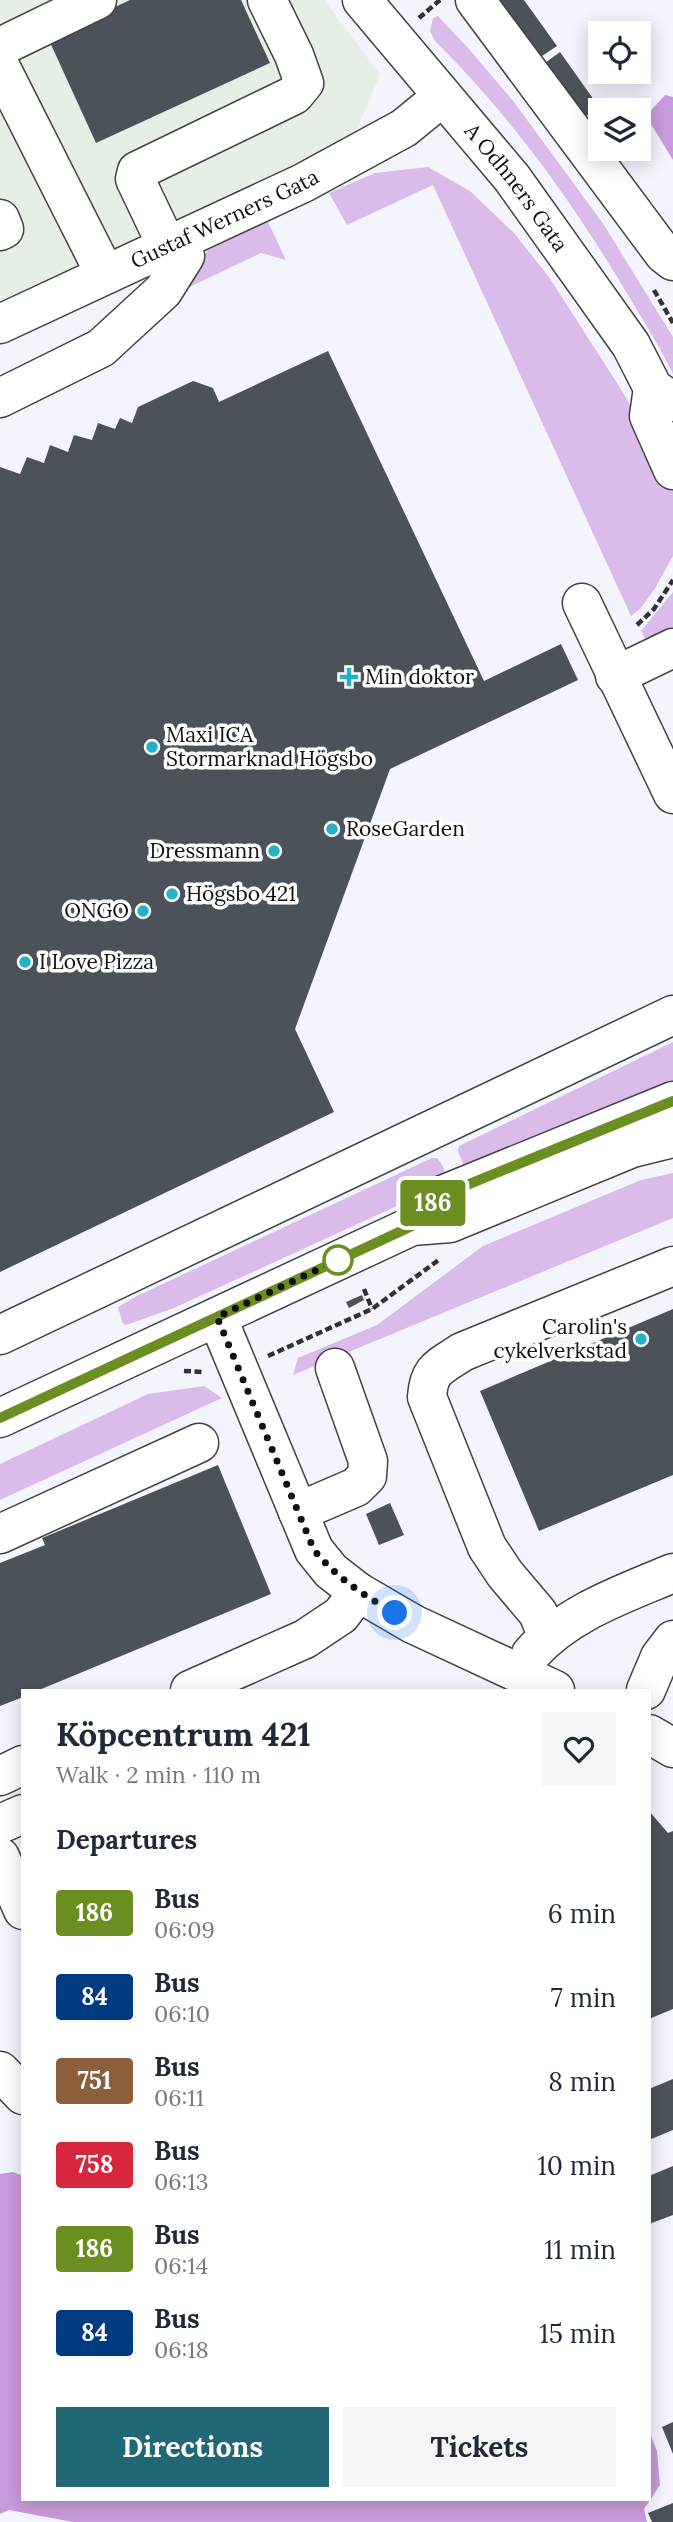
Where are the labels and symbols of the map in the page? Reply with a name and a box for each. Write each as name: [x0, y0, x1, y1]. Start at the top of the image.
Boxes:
street label: A Odhners Gata: [458, 117, 574, 257]
street label: Gustaf Werners Gata: [126, 163, 324, 274]
place label: Min doktor: [365, 663, 474, 690]
marker: Min doktor: [339, 667, 359, 687]
place label: Maxi ICA Stormarknad Högsbo: [166, 721, 373, 772]
marker: Maxi ICA Stormarknad Högsbo: [144, 739, 160, 755]
place label: RoseGarden: [346, 815, 465, 842]
marker: RoseGarden: [324, 821, 340, 837]
place label: Dressmann: [149, 837, 260, 864]
marker: Dressmann: [266, 843, 282, 859]
place label: Högsbo 421: [186, 880, 296, 907]
marker: Högsbo 421: [164, 886, 180, 902]
place label: ONGO: [64, 897, 129, 924]
marker: ONGO: [135, 903, 151, 919]
place label: I Love Pizza: [39, 948, 154, 975]
marker: I Love Pizza: [17, 954, 33, 970]
line badge: 186: [393, 1180, 473, 1226]
unlabelled marker: [323, 1245, 353, 1275]
place label: Carolin's cykelverkstad: [493, 1313, 627, 1364]
marker: Carolin's cykelverkstad: [633, 1331, 649, 1347]
your location: [377, 1595, 412, 1630]

